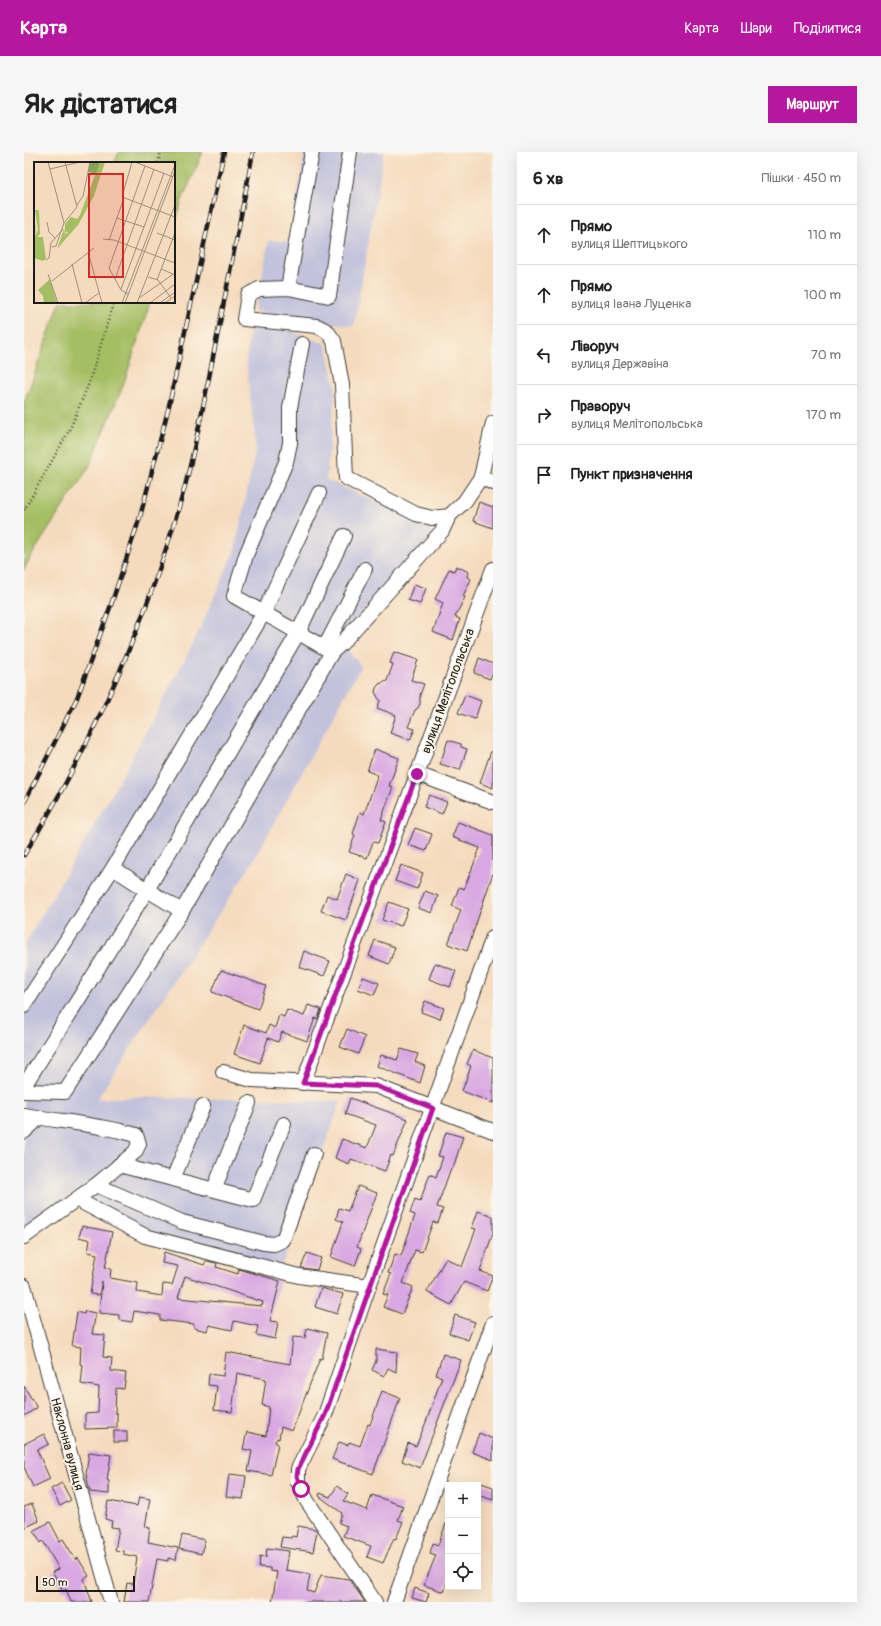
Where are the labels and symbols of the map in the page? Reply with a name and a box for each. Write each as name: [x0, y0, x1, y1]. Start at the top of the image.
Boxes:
inset map: [34, 162, 175, 303]
street label: вулиця Мелітопольська: [418, 626, 478, 756]
route end: [408, 765, 426, 783]
street label: Наклонна вулиця: [47, 1396, 87, 1492]
route start: [292, 1480, 310, 1498]
scale bar: [36, 1574, 135, 1593]

